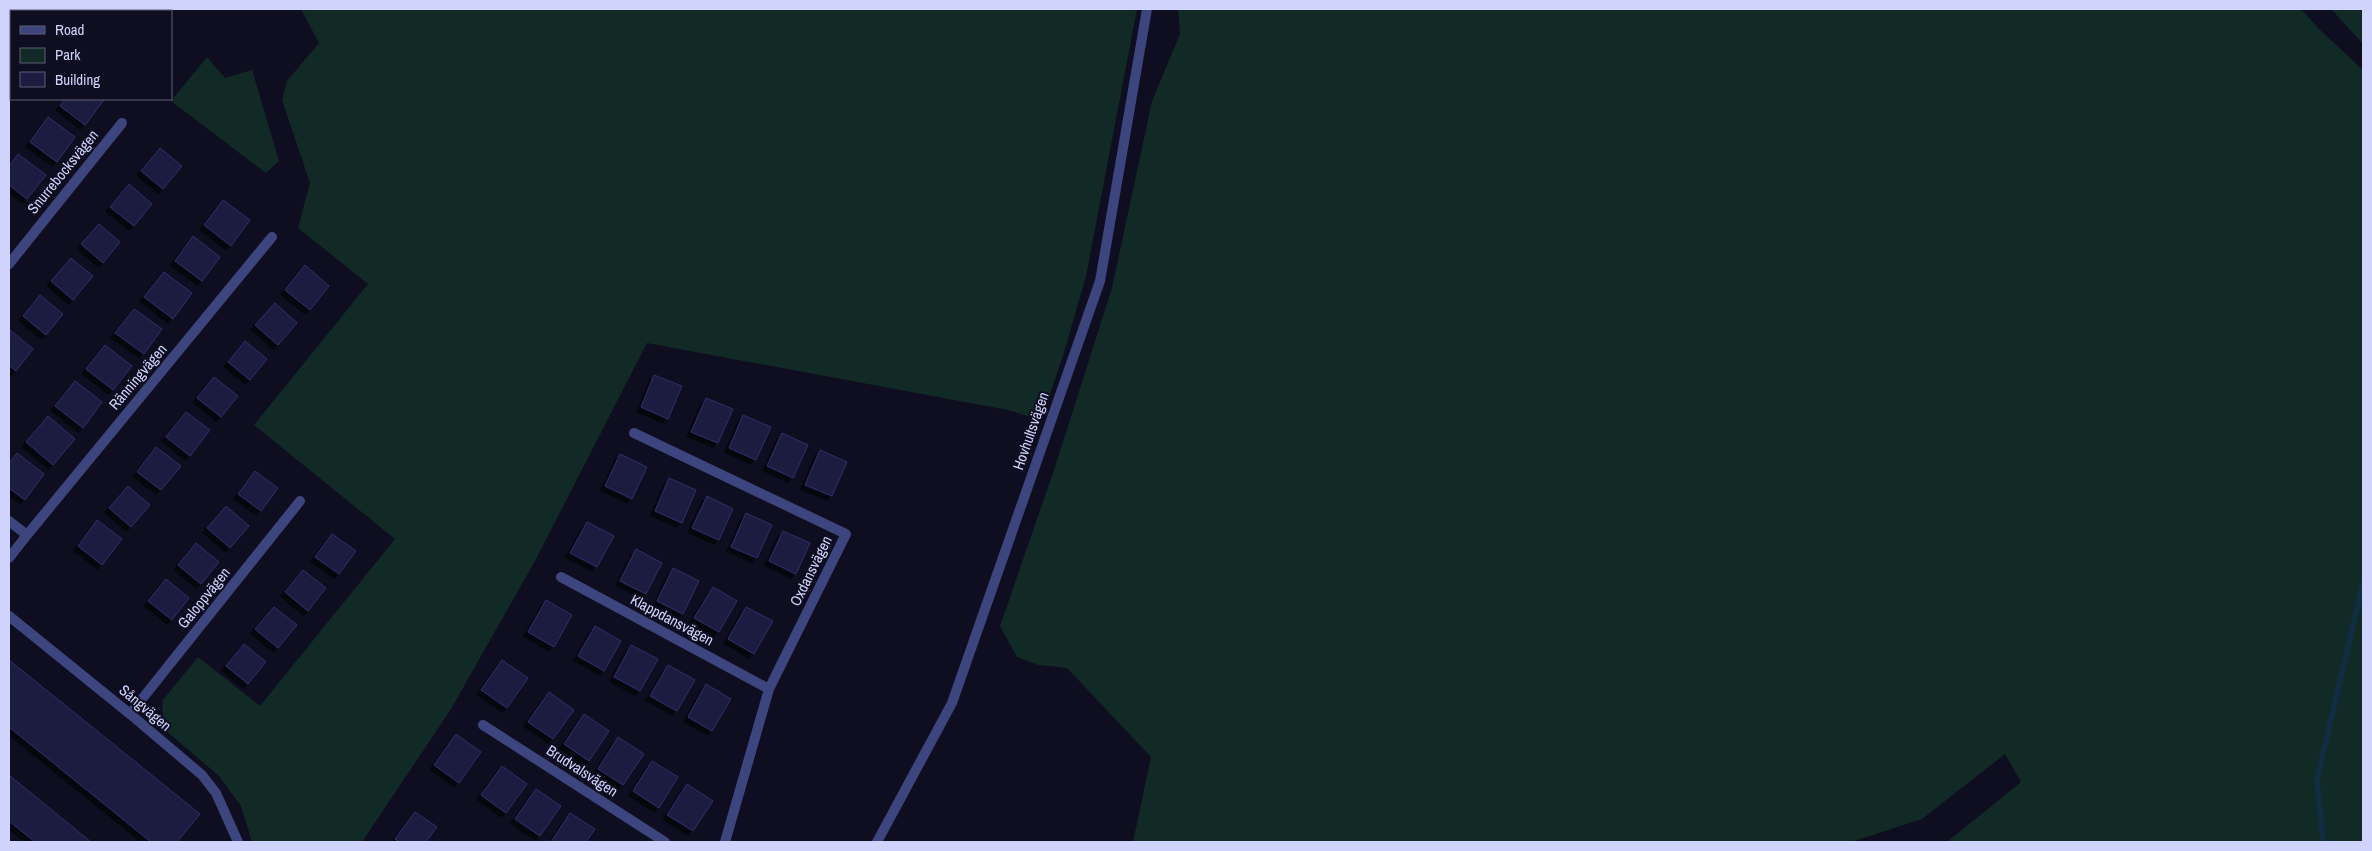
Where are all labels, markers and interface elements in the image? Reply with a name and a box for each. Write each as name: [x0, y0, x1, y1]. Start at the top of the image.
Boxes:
legend: [10, 10, 172, 100]
text: Road: [55, 19, 84, 40]
text: Park: [55, 44, 81, 65]
text: Building: [55, 69, 100, 90]
street label: Snurrebocksvägen: [22, 125, 103, 218]
street label: Ränningvägen: [104, 339, 171, 414]
street label: Hovhultsvägen: [1007, 389, 1054, 473]
street label: Oxdansvägen: [784, 532, 837, 609]
street label: Galoppvägen: [172, 563, 235, 633]
street label: Klappdansvägen: [627, 589, 718, 650]
street label: Sångvägen: [115, 680, 176, 736]
street label: Brudvalsvägen: [542, 740, 622, 802]

